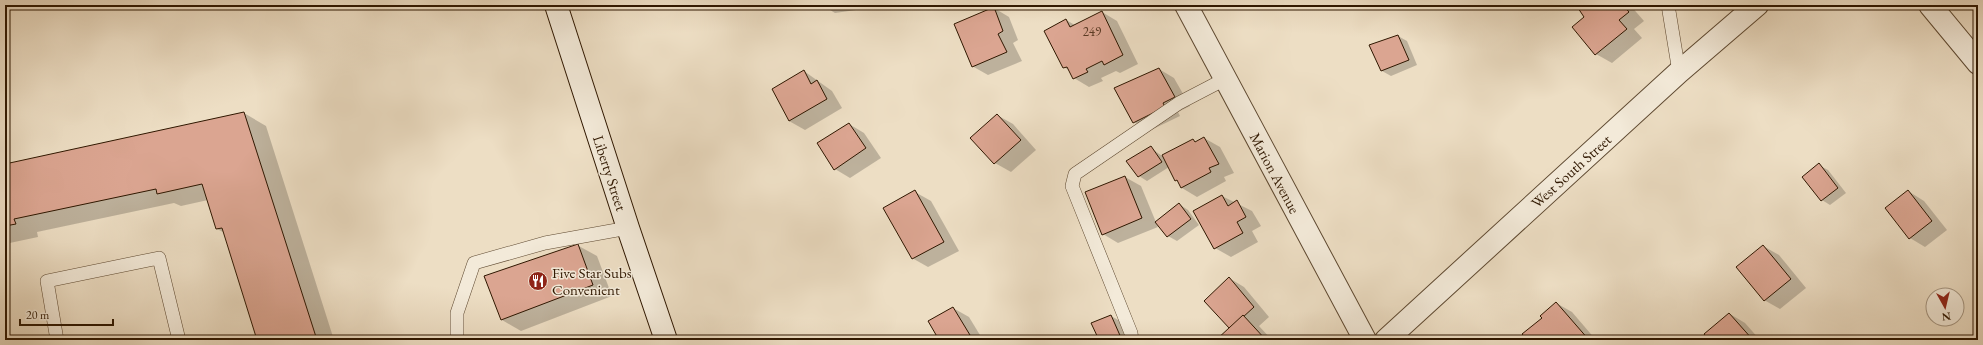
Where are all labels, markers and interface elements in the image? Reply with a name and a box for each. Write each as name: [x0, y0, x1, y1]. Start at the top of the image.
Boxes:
house number: 249: [1083, 23, 1102, 40]
street label: Marion Avenue: [1246, 129, 1304, 217]
street label: West South Street: [1527, 130, 1615, 212]
street label: Liberty Street: [589, 133, 631, 213]
place label: Five Star Subs Convenient: [552, 263, 632, 299]
restaurant icon: Five Star Subs Convenient: [527, 270, 549, 292]
north arrow: [1925, 287, 1965, 327]
scale bar: [20, 301, 113, 327]
text: 20 m: [26, 307, 50, 323]
text: N: [1941, 309, 1952, 324]

